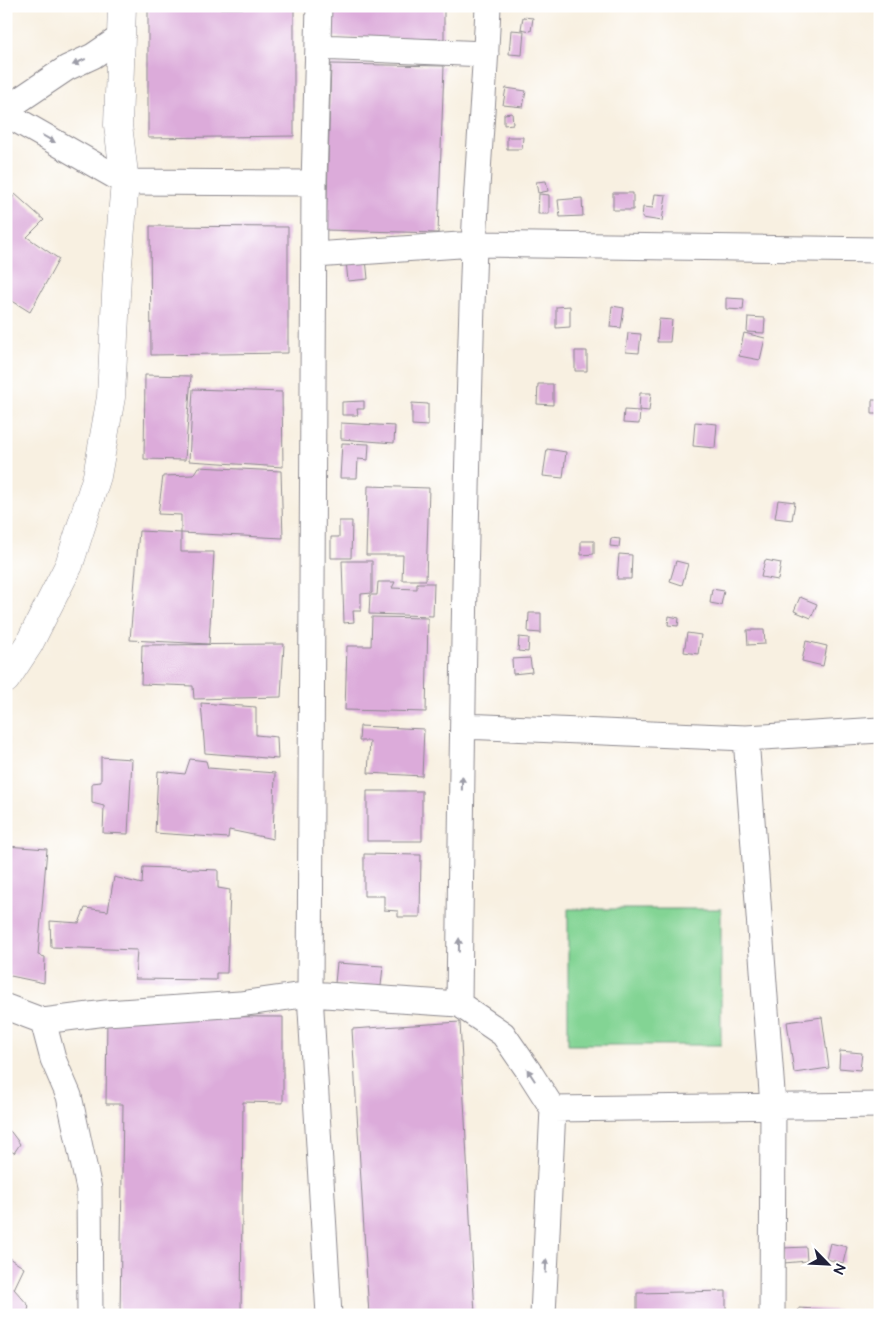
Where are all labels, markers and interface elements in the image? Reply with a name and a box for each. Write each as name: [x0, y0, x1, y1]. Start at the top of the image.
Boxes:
one-way arrow: [72, 59, 86, 67]
one-way arrow: [42, 134, 55, 143]
one-way arrow: [458, 774, 466, 790]
one-way arrow: [456, 937, 464, 953]
one-way arrow: [527, 1068, 536, 1081]
north arrow: [804, 1238, 854, 1288]
one-way arrow: [542, 1258, 550, 1274]
text: N: [828, 1261, 850, 1277]

